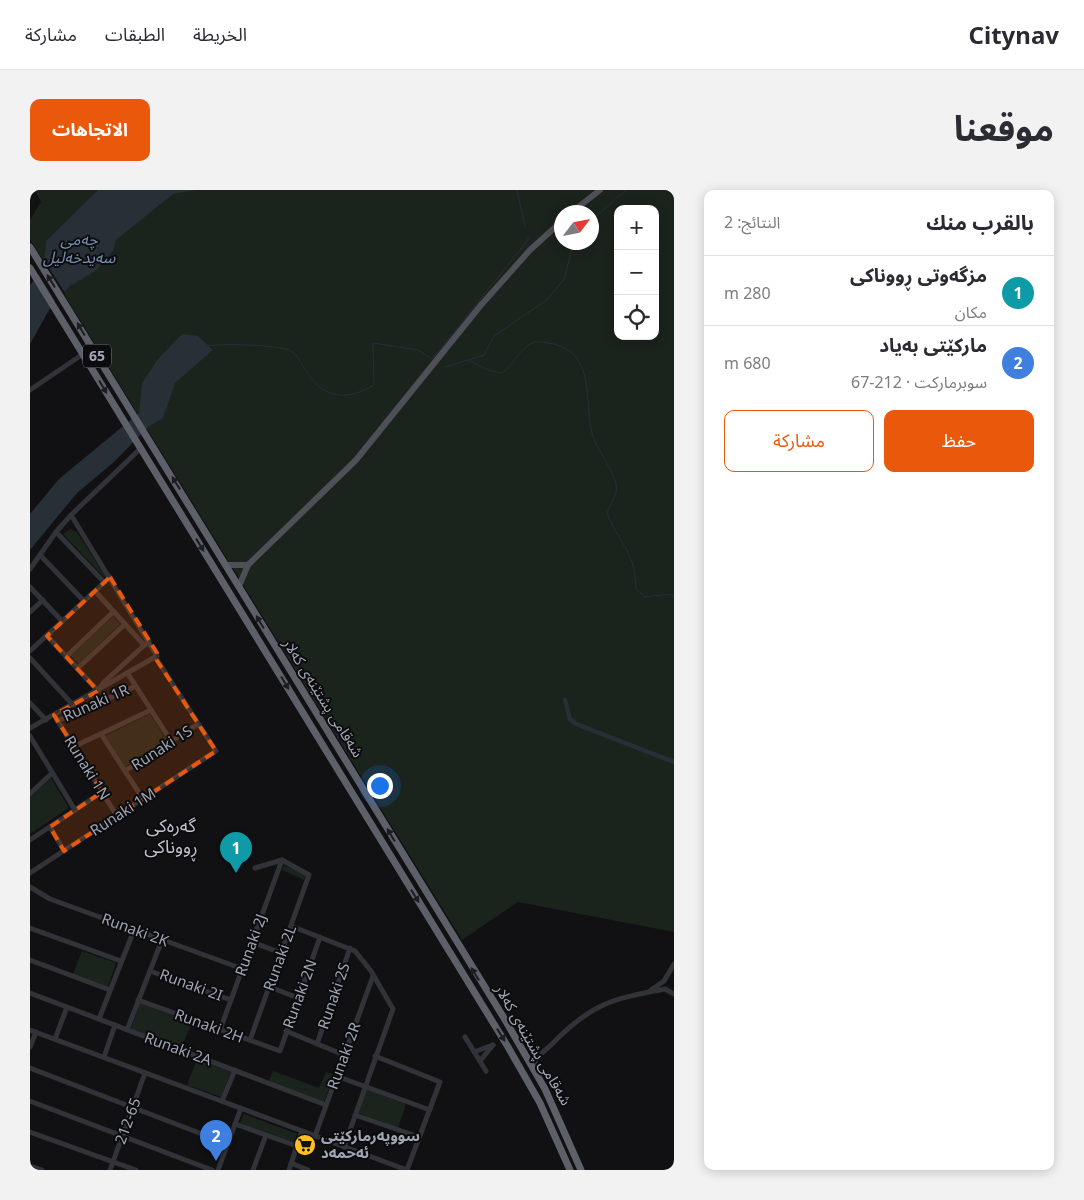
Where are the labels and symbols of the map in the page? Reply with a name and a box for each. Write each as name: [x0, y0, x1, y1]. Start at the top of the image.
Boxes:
north arrow: [554, 205, 599, 250]
water label: چەمی سەیدخەلیل: [43, 228, 116, 268]
one-way arrow: [46, 275, 56, 288]
one-way arrow: [76, 323, 85, 336]
road number: 65: [83, 344, 111, 368]
one-way arrow: [98, 381, 107, 394]
one-way arrow: [171, 476, 180, 489]
one-way arrow: [195, 538, 204, 551]
one-way arrow: [256, 615, 265, 628]
street label: شەقامی پشتێنەی کەلار: [278, 633, 369, 762]
one-way arrow: [280, 677, 289, 690]
street label: Runaki 1R: [60, 678, 132, 725]
street label: Runaki 1S: [127, 720, 196, 774]
street label: Runaki 1N: [60, 732, 115, 803]
your location: [367, 773, 393, 799]
street label: Runaki 1M: [86, 783, 159, 840]
district label: گەرەکی ڕووناکی: [144, 813, 198, 862]
one-way arrow: [387, 827, 395, 842]
pin: 1: [220, 832, 252, 873]
one-way arrow: [411, 890, 420, 903]
street label: Runaki 2K: [99, 908, 172, 951]
street label: Runaki 2J: [230, 911, 271, 979]
street label: Runaki 2L: [258, 922, 300, 993]
street label: Runaki 2N: [277, 956, 321, 1031]
street label: Runaki 2S: [312, 960, 354, 1031]
street label: Runaki 2I: [157, 963, 226, 1005]
one-way arrow: [471, 967, 480, 980]
street label: شەقامی پشتێنەی کەلار: [490, 979, 577, 1109]
street label: Runaki 2H: [172, 1003, 246, 1047]
street label: Runaki 2R: [322, 1019, 365, 1092]
street label: Runaki 2A: [142, 1027, 215, 1070]
one-way arrow: [496, 1028, 505, 1041]
street label: 212-65: [110, 1095, 145, 1147]
pin: 2: [200, 1120, 232, 1161]
place label: سووپەرمارکێتی ئەحمەد: [321, 1125, 420, 1162]
supermarket icon: سووپەرمارکێتی ئەحمەد: [293, 1133, 317, 1157]

